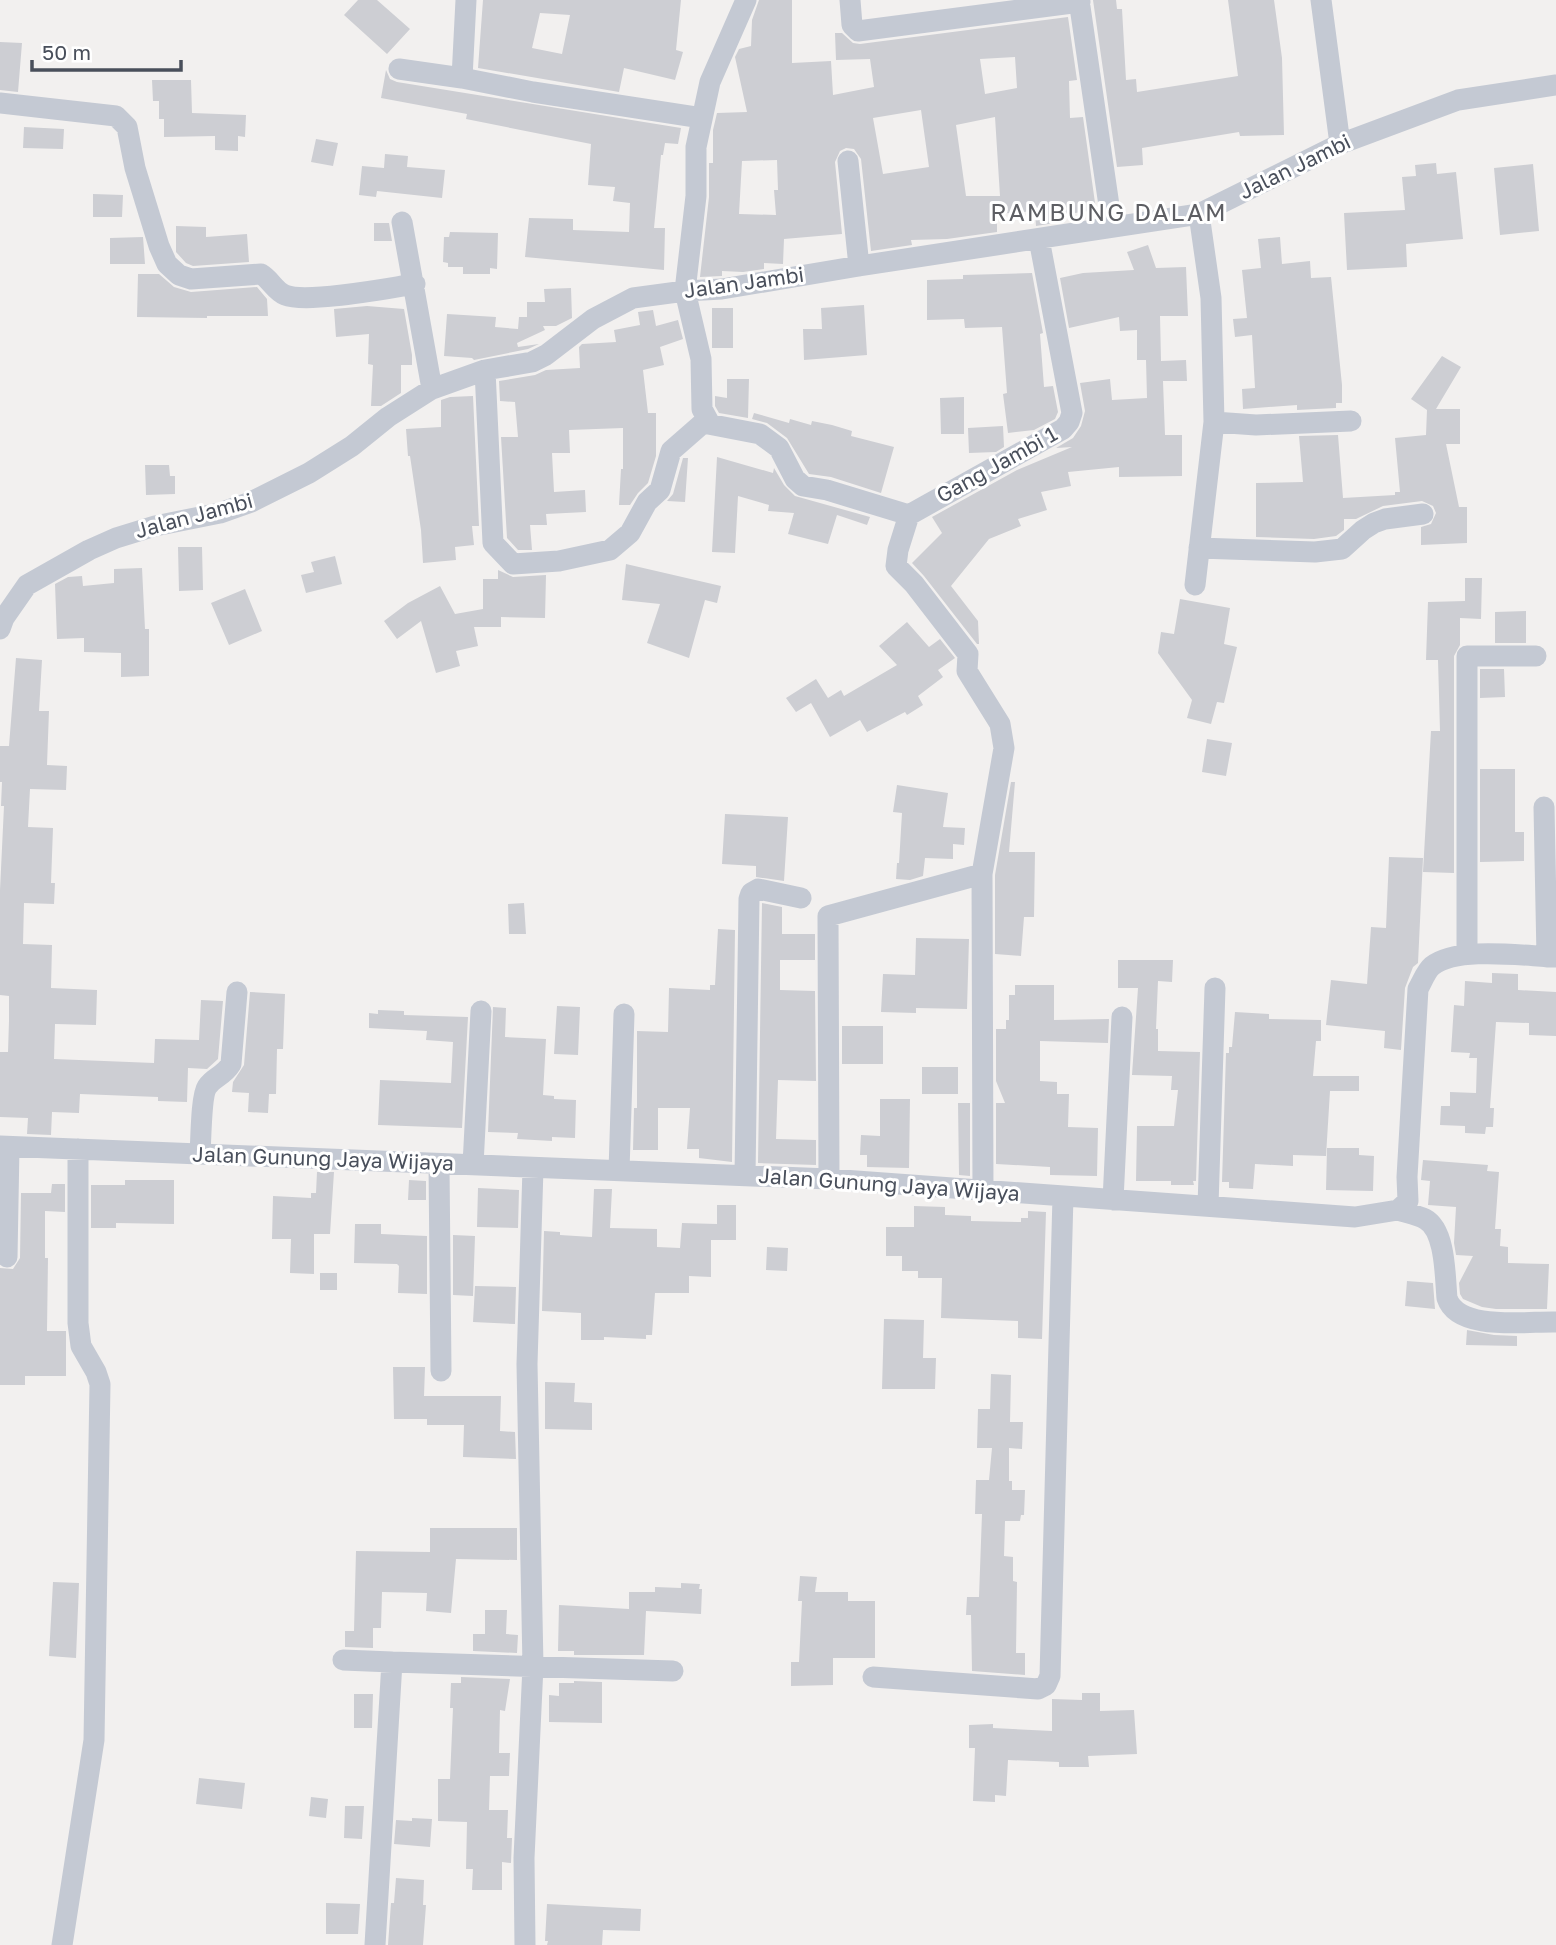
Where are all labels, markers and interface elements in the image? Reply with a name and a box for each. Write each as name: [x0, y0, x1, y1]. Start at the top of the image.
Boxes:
scale bar: [32, 28, 180, 72]
text: 50 m: [42, 39, 91, 65]
street label: Jalan Jambi: [1235, 128, 1355, 204]
district label: RAMBUNG DALAM: [990, 197, 1228, 226]
street label: Jalan Jambi: [682, 261, 806, 303]
street label: Gang Jambi 1: [932, 420, 1061, 508]
street label: Jalan Jambi: [132, 487, 256, 543]
street label: Jalan Gunung Jaya Wijaya: [192, 1140, 454, 1176]
street label: Jalan Gunung Jaya Wijaya: [758, 1162, 1021, 1206]

